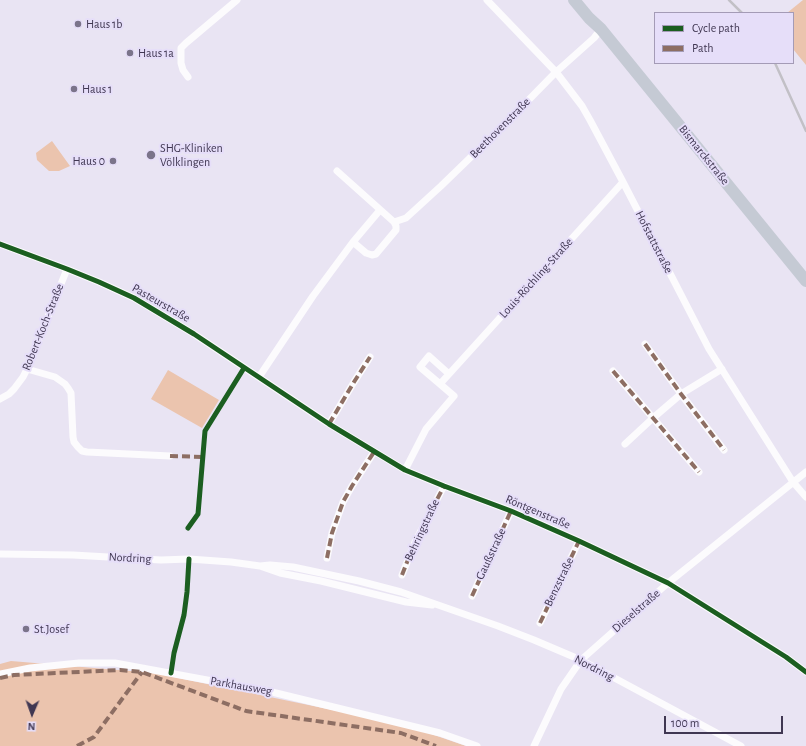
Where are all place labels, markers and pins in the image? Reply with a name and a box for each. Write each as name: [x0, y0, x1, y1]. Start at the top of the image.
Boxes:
place label: Haus 1b: [86, 17, 122, 31]
marker: Haus 1b: [73, 19, 83, 29]
place label: Haus 1a: [138, 46, 174, 60]
marker: Haus 1a: [125, 48, 135, 58]
place label: Haus 1: [82, 82, 112, 96]
marker: Haus 1: [69, 84, 79, 94]
place label: SHG-Kliniken Völklingen: [160, 141, 223, 169]
marker: SHG-Kliniken Völklingen: [145, 149, 157, 161]
place label: Haus 0: [73, 154, 105, 168]
marker: Haus 0: [108, 156, 118, 166]
place label: St.Josef: [34, 622, 69, 636]
marker: St.Josef: [21, 624, 31, 634]

